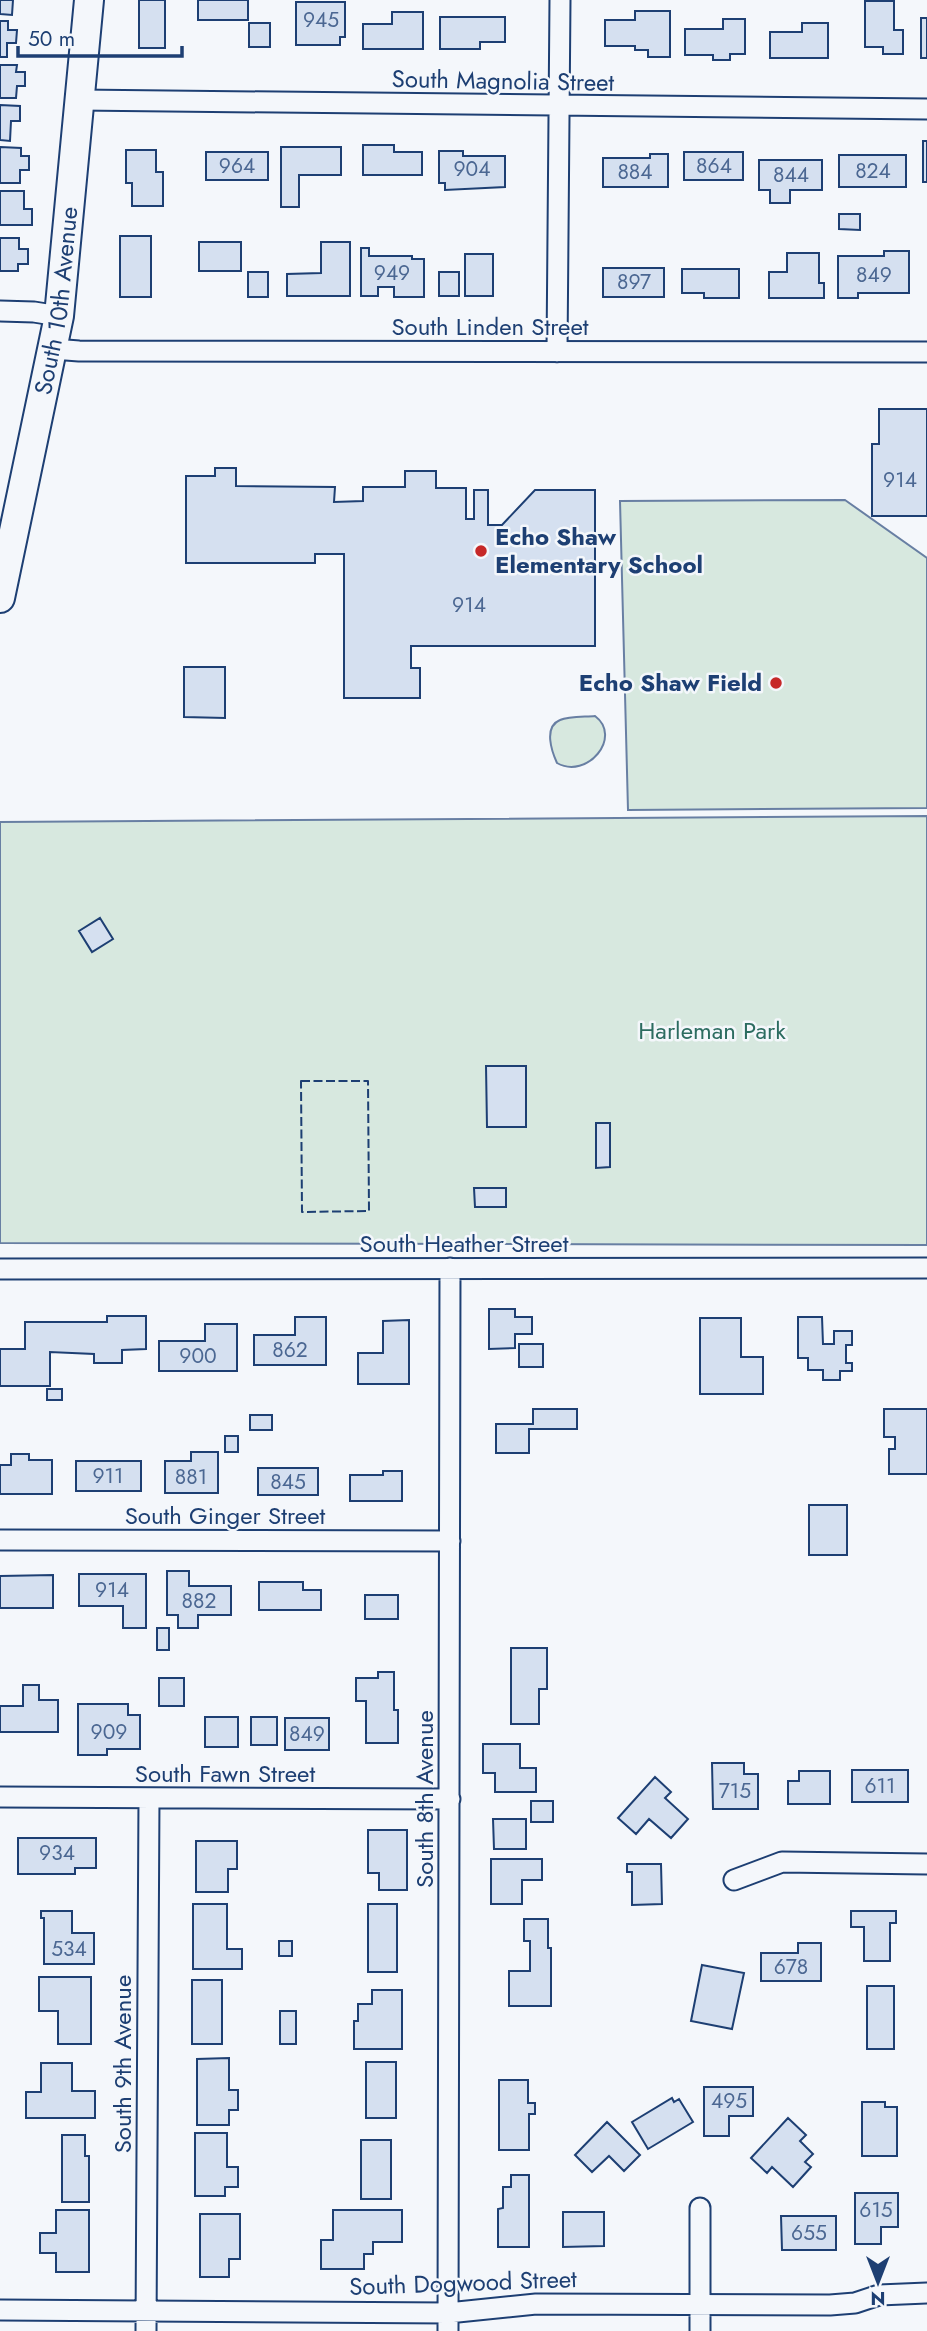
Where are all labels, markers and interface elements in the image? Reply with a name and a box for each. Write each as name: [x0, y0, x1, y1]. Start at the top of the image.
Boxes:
house number: 945: [303, 5, 339, 35]
scale bar: [18, 14, 182, 58]
text: 50 m: [28, 24, 75, 54]
street label: South Magnolia Street: [391, 61, 615, 100]
house number: 964: [219, 151, 255, 181]
house number: 864: [696, 151, 732, 181]
house number: 904: [454, 154, 490, 184]
house number: 824: [855, 156, 891, 186]
house number: 884: [617, 157, 653, 187]
house number: 844: [773, 160, 809, 190]
street label: South 10th Avenue: [25, 205, 86, 398]
house number: 949: [374, 258, 410, 288]
house number: 849: [856, 260, 892, 290]
house number: 897: [617, 267, 651, 297]
street label: South Linden Street: [391, 309, 589, 344]
house number: 914: [883, 465, 917, 495]
place label: Echo Shaw Elementary School: [495, 519, 703, 582]
marker: Echo Shaw Elementary School: [473, 543, 489, 559]
house number: 914: [452, 590, 486, 620]
place label: Echo Shaw Field: [579, 665, 762, 700]
marker: Echo Shaw Field: [768, 675, 784, 691]
park label: Harleman Park: [638, 1013, 786, 1048]
street label: South Heather Street: [360, 1226, 569, 1261]
house number: 862: [272, 1335, 308, 1365]
house number: 900: [179, 1341, 217, 1371]
house number: 911: [93, 1461, 124, 1491]
house number: 881: [175, 1462, 207, 1492]
house number: 845: [270, 1467, 306, 1497]
street label: South Ginger Street: [125, 1498, 326, 1533]
house number: 914: [95, 1575, 129, 1605]
house number: 882: [182, 1586, 216, 1616]
street label: South 8th Avenue: [407, 1710, 442, 1888]
house number: 909: [91, 1717, 127, 1747]
house number: 849: [289, 1719, 325, 1749]
street label: South Fawn Street: [135, 1756, 315, 1791]
house number: 611: [865, 1771, 896, 1801]
house number: 715: [719, 1776, 751, 1806]
house number: 934: [39, 1838, 75, 1868]
house number: 534: [51, 1934, 87, 1964]
house number: 678: [774, 1952, 808, 1982]
street label: South 9th Avenue: [105, 1975, 140, 2153]
house number: 495: [711, 2086, 747, 2116]
house number: 615: [859, 2195, 893, 2225]
house number: 655: [791, 2218, 827, 2248]
north arrow: [843, 2247, 913, 2317]
street label: South Dogwood Street: [349, 2261, 578, 2304]
text: N: [870, 2285, 886, 2312]

